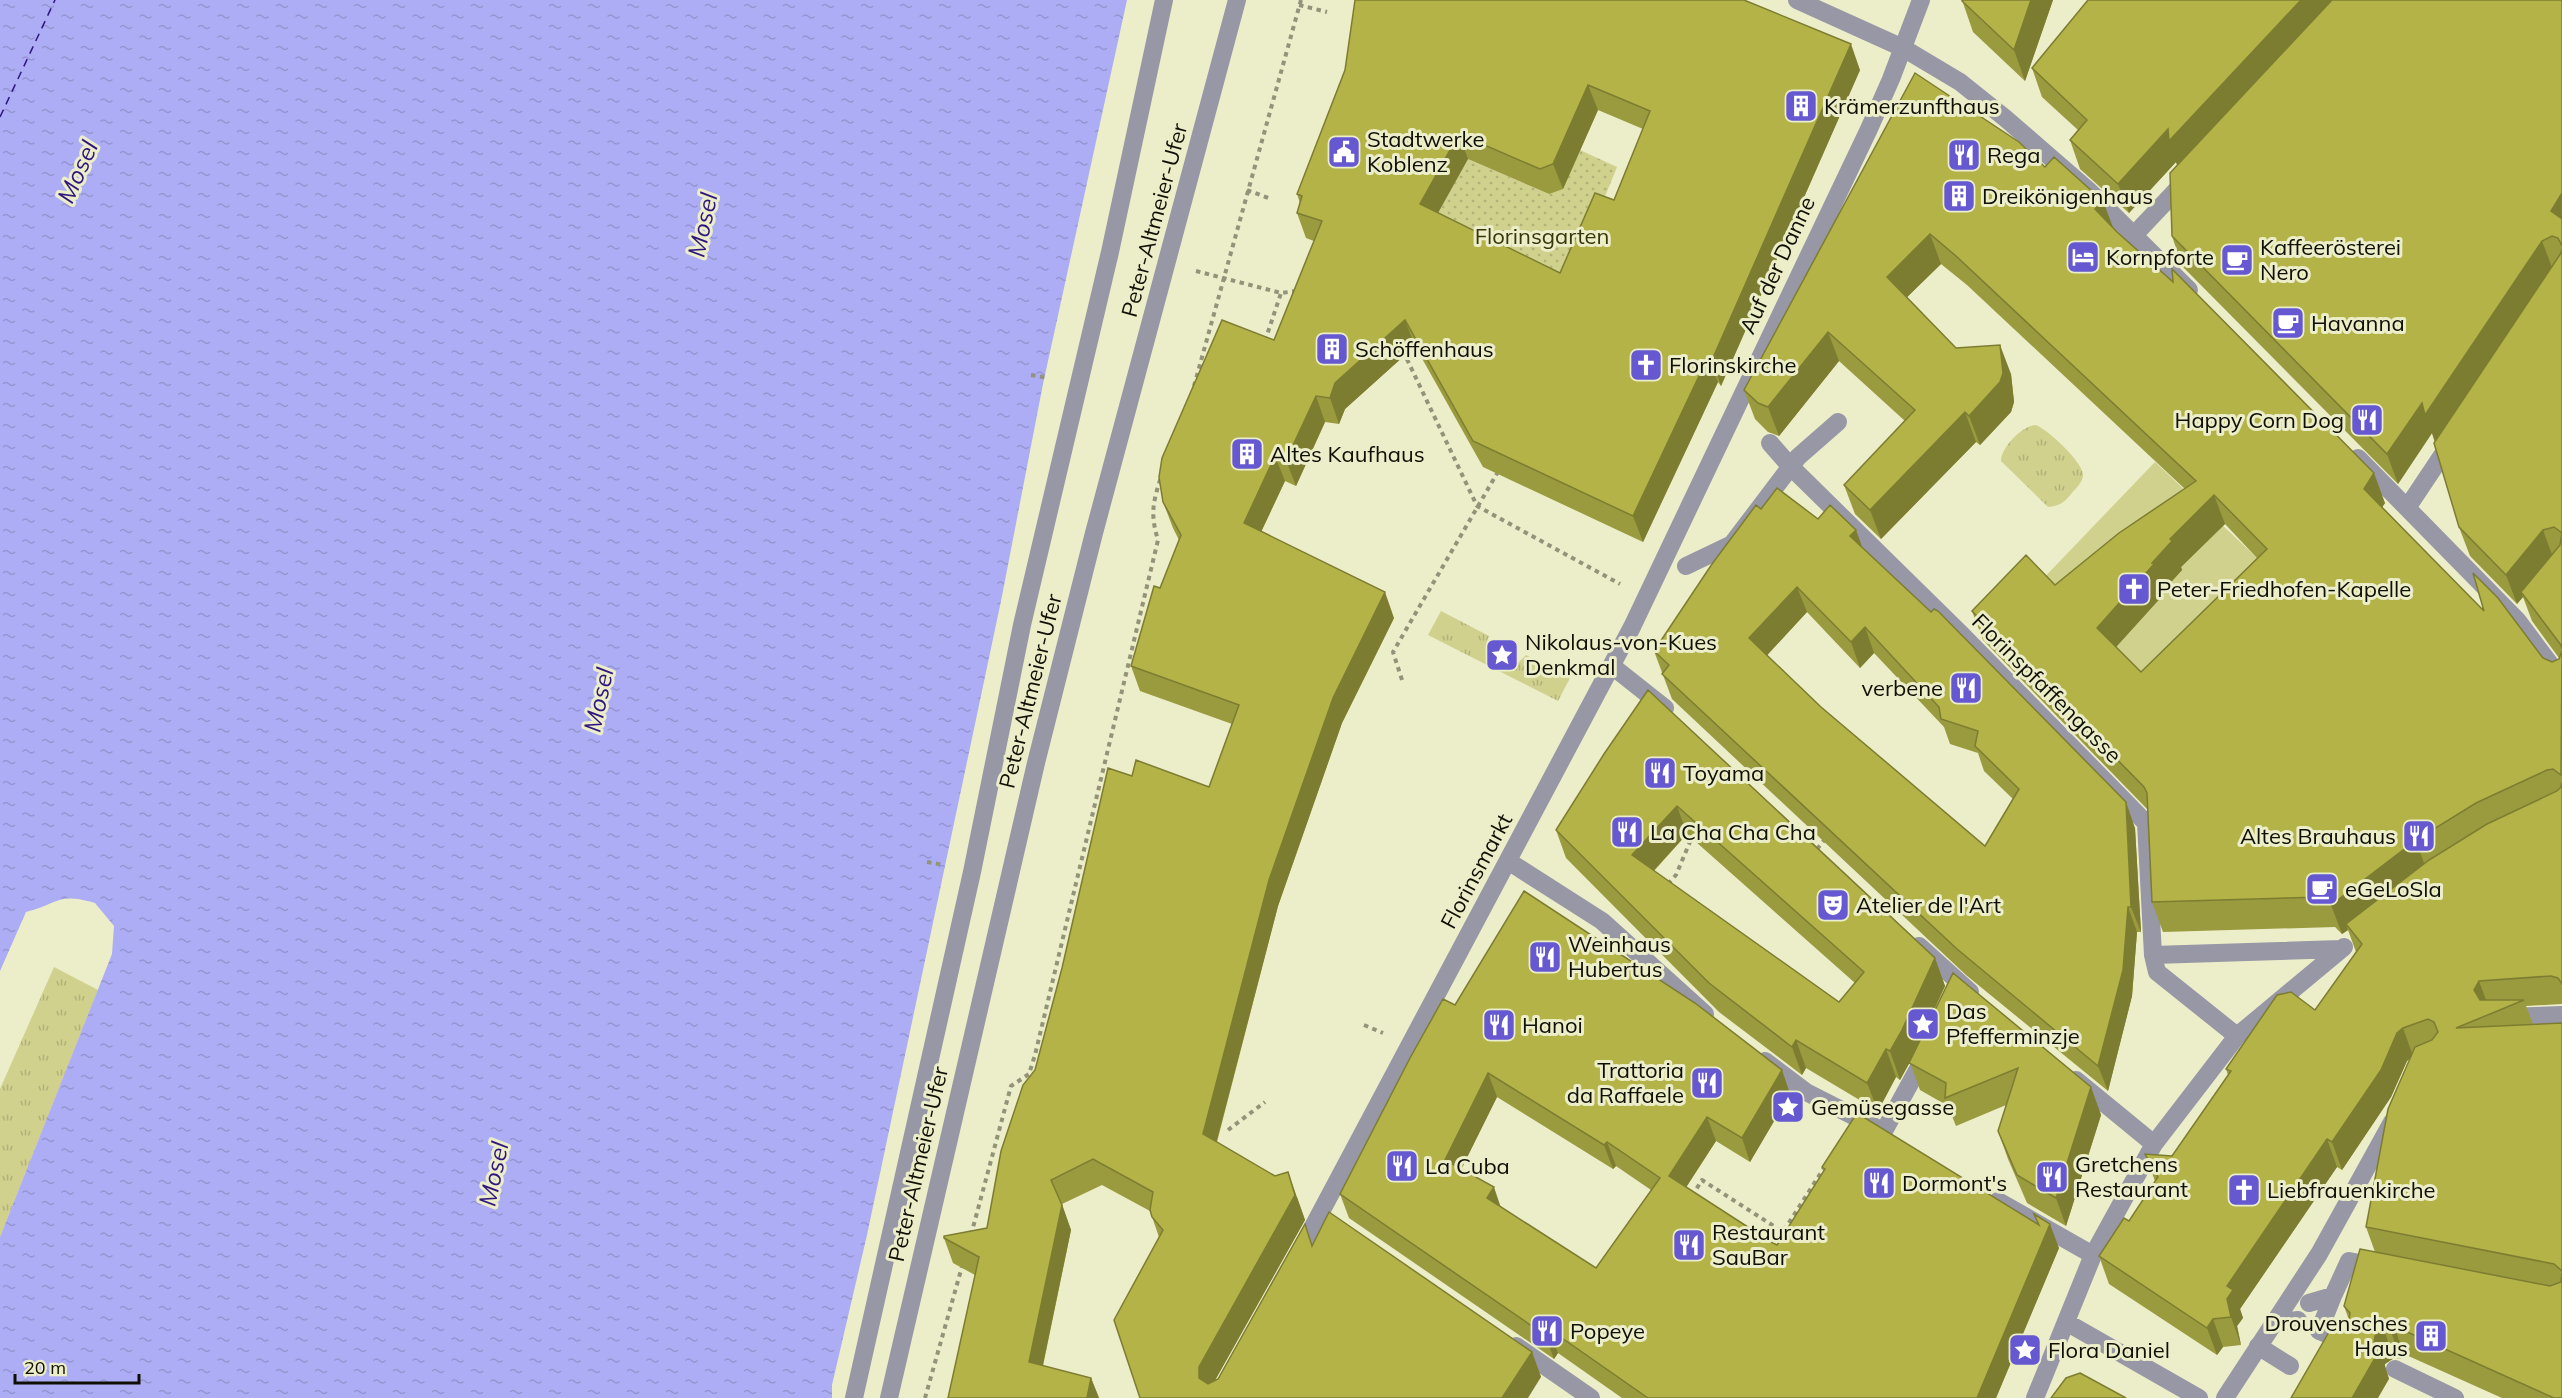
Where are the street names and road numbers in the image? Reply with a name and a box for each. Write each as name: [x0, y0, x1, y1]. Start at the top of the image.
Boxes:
street label: Peter-Altmeier-Ufer: [1115, 120, 1193, 320]
street label: Auf der Danne: [1733, 192, 1821, 338]
street label: Peter-Altmeier-Ufer: [992, 591, 1068, 791]
street label: Florinspfaffengasse: [1966, 607, 2128, 769]
street label: Florinsmarkt: [1434, 808, 1518, 933]
street label: Peter-Altmeier-Ufer: [882, 1064, 954, 1264]

